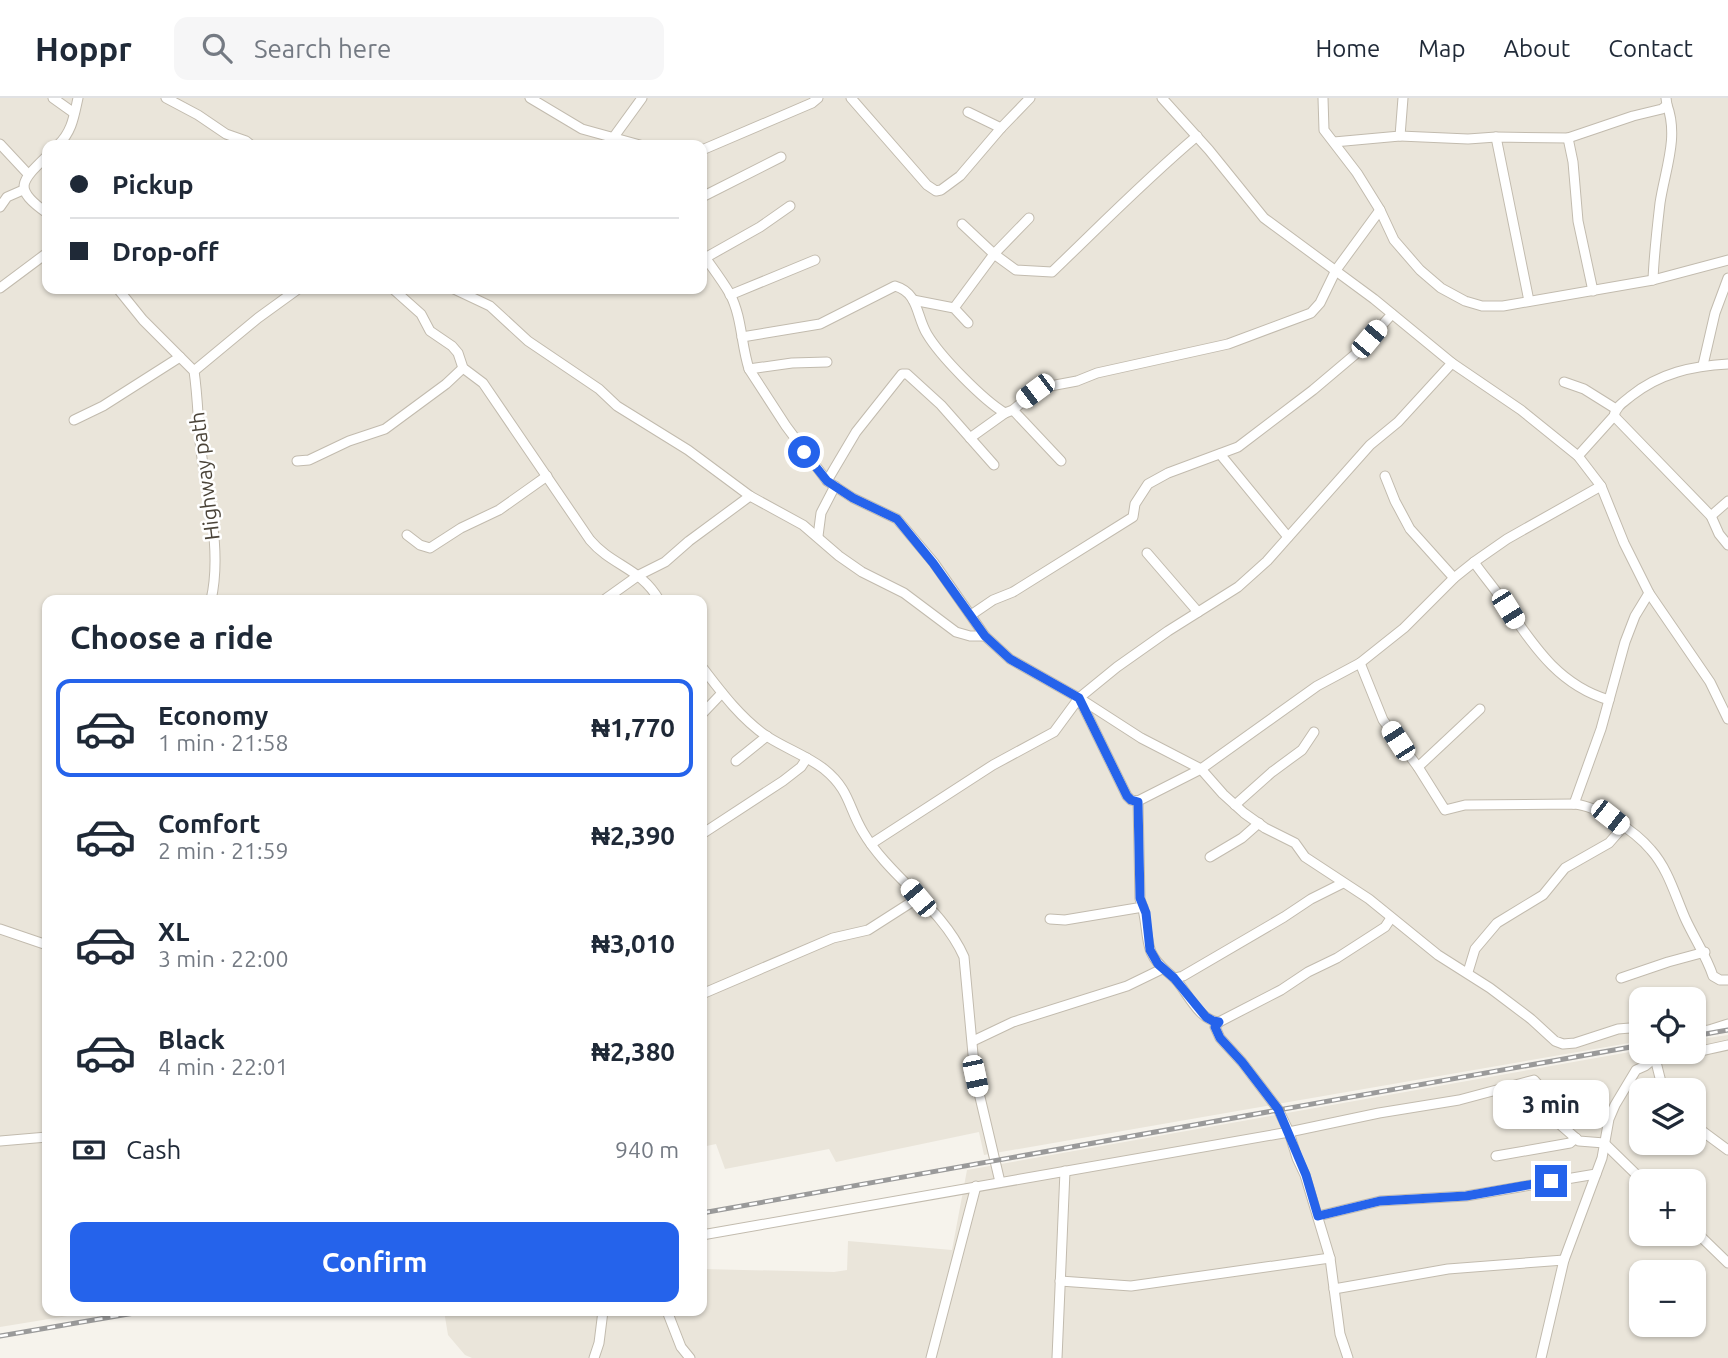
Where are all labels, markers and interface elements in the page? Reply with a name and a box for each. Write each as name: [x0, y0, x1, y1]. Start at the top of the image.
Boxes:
search box: [174, 17, 664, 80]
icon: search: [198, 29, 236, 67]
text: Hoppr: [35, 30, 132, 67]
text: Search here: [254, 34, 391, 63]
text: Home: [1315, 35, 1380, 62]
text: Map: [1418, 35, 1465, 62]
text: About: [1503, 35, 1570, 62]
text: Contact: [1608, 35, 1693, 62]
text: Pickup: [112, 170, 194, 199]
text: Drop-off: [112, 237, 219, 266]
car: [1348, 316, 1391, 362]
car: [1012, 370, 1059, 412]
street label: Highway path: [184, 411, 224, 542]
route start: [788, 436, 820, 468]
car: [1488, 586, 1529, 632]
text: Choose a ride: [70, 619, 273, 655]
icon: car: [74, 697, 137, 760]
text: Economy: [158, 701, 268, 730]
text: ₦1,770: [591, 713, 675, 742]
car: [1378, 718, 1419, 764]
text: 1 min · 21:58: [158, 730, 289, 755]
car: [1587, 796, 1634, 838]
icon: car: [74, 805, 137, 868]
text: Comfort: [158, 809, 261, 838]
text: ₦2,390: [591, 821, 675, 850]
text: 2 min · 21:59: [158, 838, 289, 863]
car: [897, 875, 940, 921]
icon: car: [74, 913, 137, 976]
text: XL: [158, 917, 189, 946]
text: ₦3,010: [591, 929, 675, 958]
text: 3 min · 22:00: [158, 946, 289, 971]
map controls: [1629, 987, 1706, 1337]
button: locate: [1629, 987, 1706, 1064]
icon: car: [74, 1021, 137, 1084]
text: Black: [158, 1025, 225, 1054]
text: ₦2,380: [591, 1037, 675, 1066]
car: [961, 1053, 990, 1099]
text: 4 min · 22:01: [158, 1054, 289, 1079]
button: layers: [1629, 1078, 1706, 1155]
callout: 3 min: [1493, 1080, 1609, 1128]
text: 3 min: [1522, 1092, 1580, 1117]
icon: cash: [70, 1131, 108, 1169]
text: Cash: [126, 1135, 181, 1164]
text: 940 m: [615, 1137, 679, 1162]
route end: [1535, 1165, 1567, 1197]
button: +: [1629, 1169, 1706, 1246]
button: Confirm: [70, 1222, 679, 1302]
button: −: [1629, 1260, 1706, 1337]

